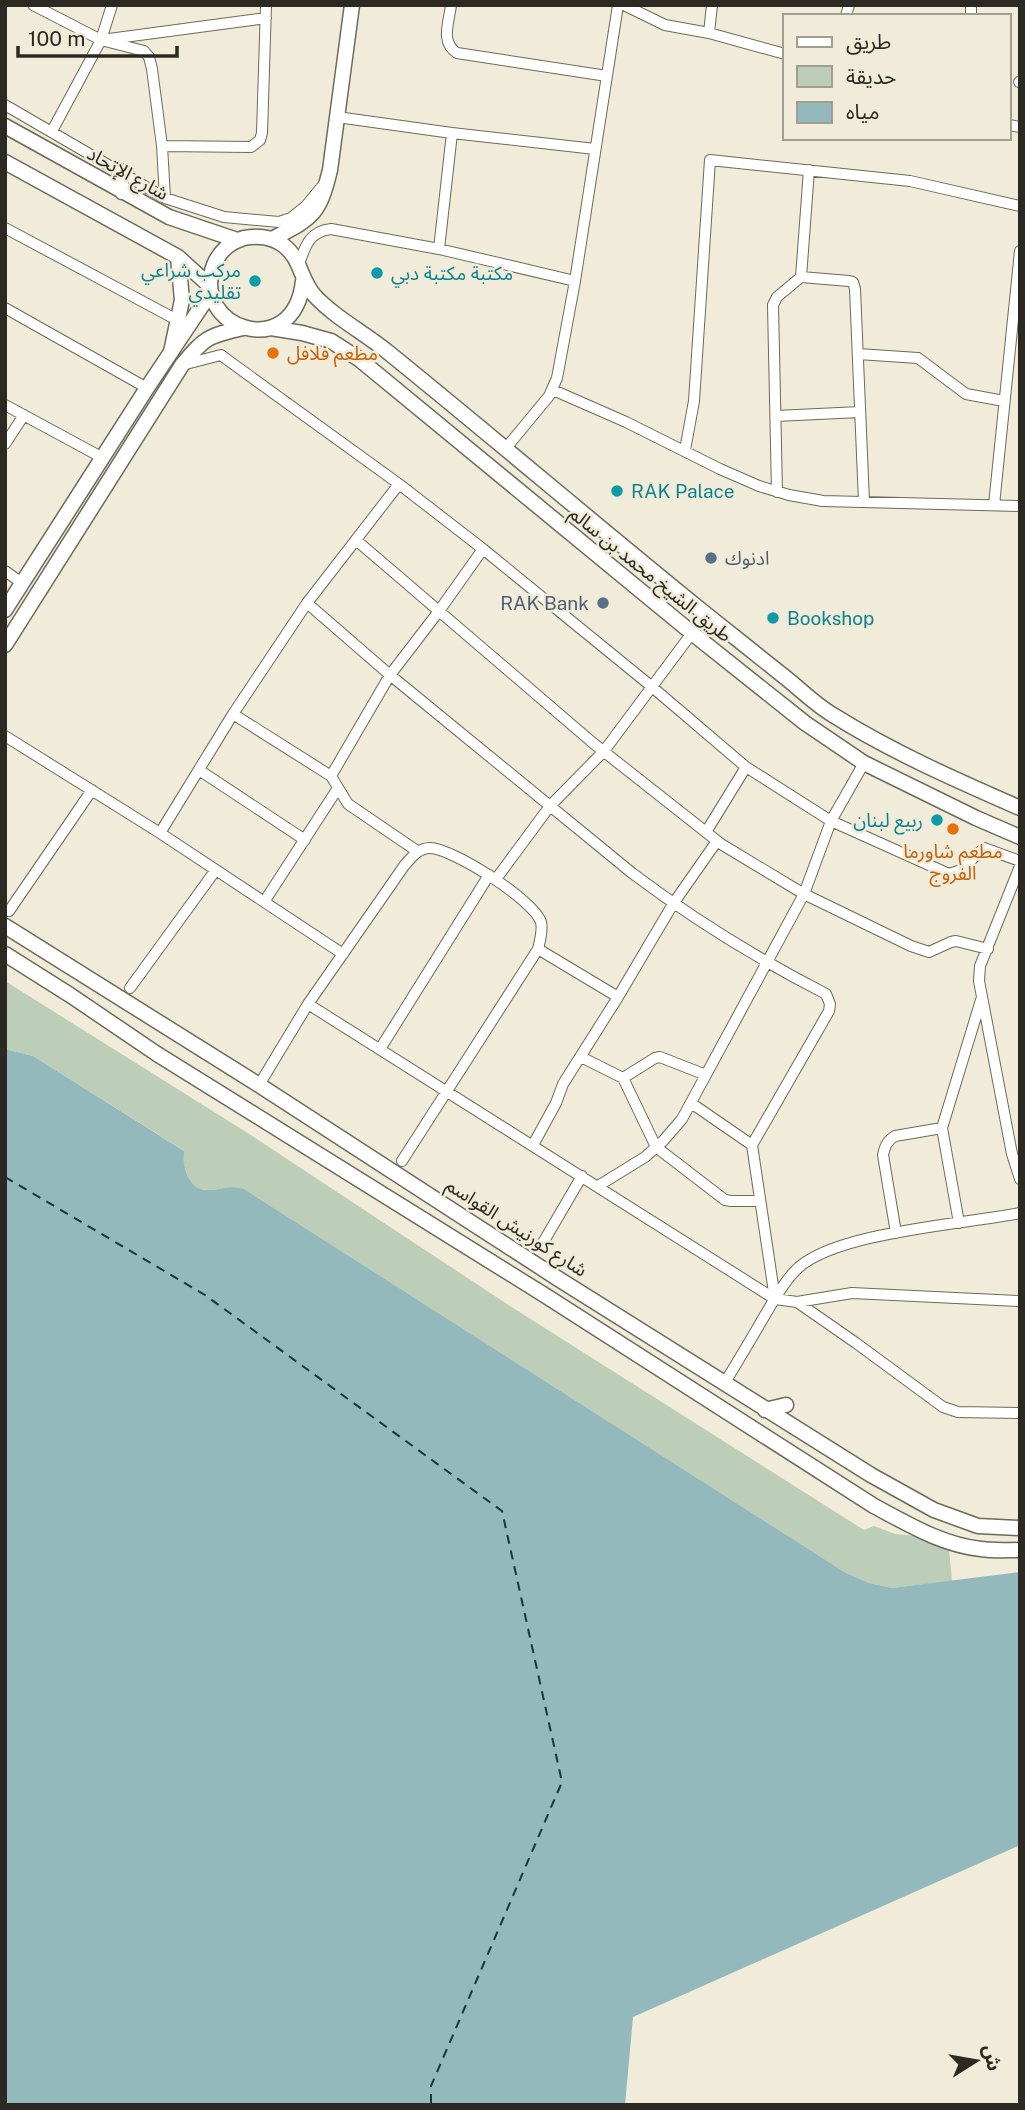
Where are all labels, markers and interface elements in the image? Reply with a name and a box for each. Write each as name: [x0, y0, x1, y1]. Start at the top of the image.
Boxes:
scale bar: [18, 14, 177, 58]
legend: [783, 14, 1011, 140]
text: 100 m: [28, 26, 85, 51]
text: طريق: [846, 29, 891, 55]
text: حديقة: [846, 64, 896, 89]
text: مياه: [846, 99, 879, 124]
street label: شارع الإتحاد: [82, 142, 173, 207]
place label: مركب شراعي تقليدي: [141, 259, 241, 307]
place label: مكتبة مكتبة دبي: [391, 262, 513, 288]
marker: مكتبة مكتبة دبي: [369, 265, 385, 281]
marker: مركب شراعي تقليدي: [247, 273, 263, 289]
place label: مطعم فلافل: [287, 342, 378, 368]
marker: مطعم فلافل: [265, 345, 281, 361]
place label: RAK Palace: [631, 480, 735, 502]
marker: RAK Palace: [609, 483, 625, 499]
street label: طريق الشيخ محمد بن سالم: [563, 502, 737, 649]
place label: ادنوك: [725, 547, 769, 570]
marker: ادنوك: [703, 550, 719, 566]
place label: RAK Bank: [500, 592, 589, 614]
marker: RAK Bank: [595, 595, 611, 611]
place label: Bookshop: [787, 607, 874, 629]
marker: Bookshop: [765, 610, 781, 626]
place label: ربيع لبنان: [853, 809, 923, 835]
marker: ربيع لبنان: [929, 812, 945, 828]
marker: مطعم شاورما الفروج: [945, 821, 961, 837]
place label: مطعم شاورما الفروج: [903, 840, 1003, 887]
street label: شارع كورنيش القواسم: [440, 1173, 592, 1284]
north arrow: [941, 2026, 1011, 2096]
text: ش: [979, 2043, 1006, 2073]

